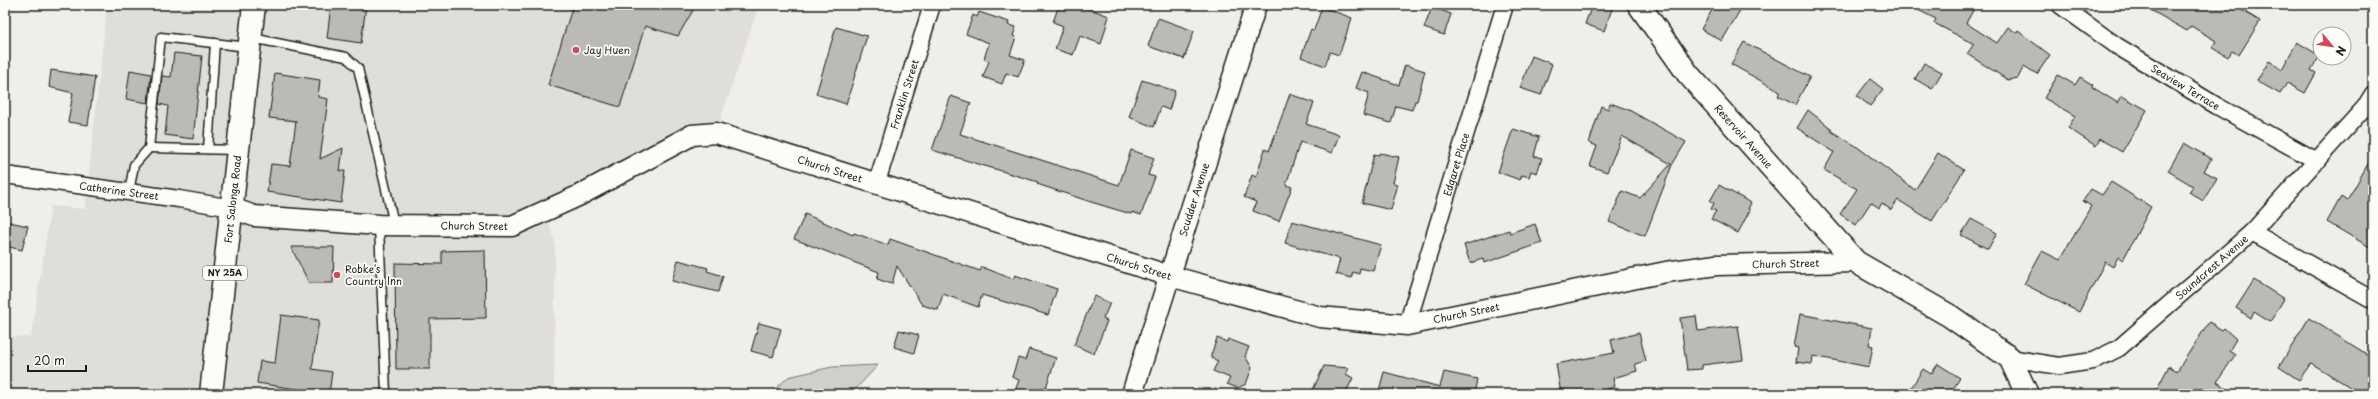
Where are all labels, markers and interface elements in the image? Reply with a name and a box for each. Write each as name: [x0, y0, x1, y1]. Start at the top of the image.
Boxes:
north arrow: [2312, 26, 2352, 66]
place label: Jay Huen: [584, 42, 630, 57]
text: N: [2331, 43, 2351, 59]
marker: Jay Huen: [571, 45, 581, 55]
street label: Franklin Street: [886, 57, 922, 131]
street label: Seaview Terrace: [2148, 60, 2223, 113]
street label: Reservoir Avenue: [1711, 100, 1777, 172]
street label: Edgaret Place: [1439, 131, 1472, 198]
street label: Church Street: [796, 151, 864, 186]
street label: Fort Salonga Road: [220, 154, 244, 244]
street label: Scudder Avenue: [1175, 160, 1212, 238]
street label: Catherine Street: [78, 177, 160, 203]
street label: Church Street: [441, 217, 508, 233]
street label: Soundcrest Avenue: [2172, 231, 2251, 303]
street label: Church Street: [1105, 248, 1173, 283]
street label: Church Street: [1752, 255, 1820, 271]
place label: Robke's Country Inn: [345, 261, 402, 289]
road number: NY 25A: [203, 266, 247, 280]
marker: Robke's Country Inn: [332, 270, 342, 280]
street label: Church Street: [1432, 298, 1501, 326]
scale bar: [28, 347, 86, 373]
text: 20 m: [34, 351, 65, 369]

